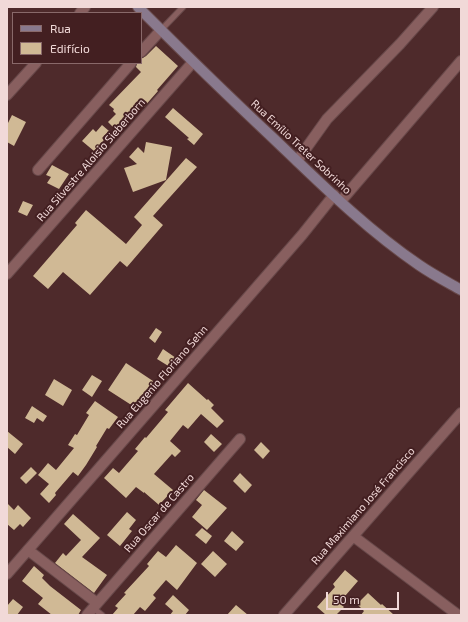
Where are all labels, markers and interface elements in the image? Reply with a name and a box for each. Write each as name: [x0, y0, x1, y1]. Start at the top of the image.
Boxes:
legend: [12, 12, 142, 64]
text: Rua: [50, 21, 71, 35]
text: Edifício: [50, 41, 90, 55]
street label: Rua Silvestre Aloisio Sieberborn: [34, 96, 148, 224]
street label: Rua Emílio Treter Sobrinho: [248, 97, 354, 197]
street label: Rua Eugenio Floriano Sehn: [114, 323, 210, 431]
street label: Rua Maximiano José Francisco: [308, 445, 418, 567]
street label: Rua Oscar de Castro: [121, 471, 197, 555]
scale bar: [328, 584, 401, 610]
text: 50 m: [333, 592, 360, 606]

